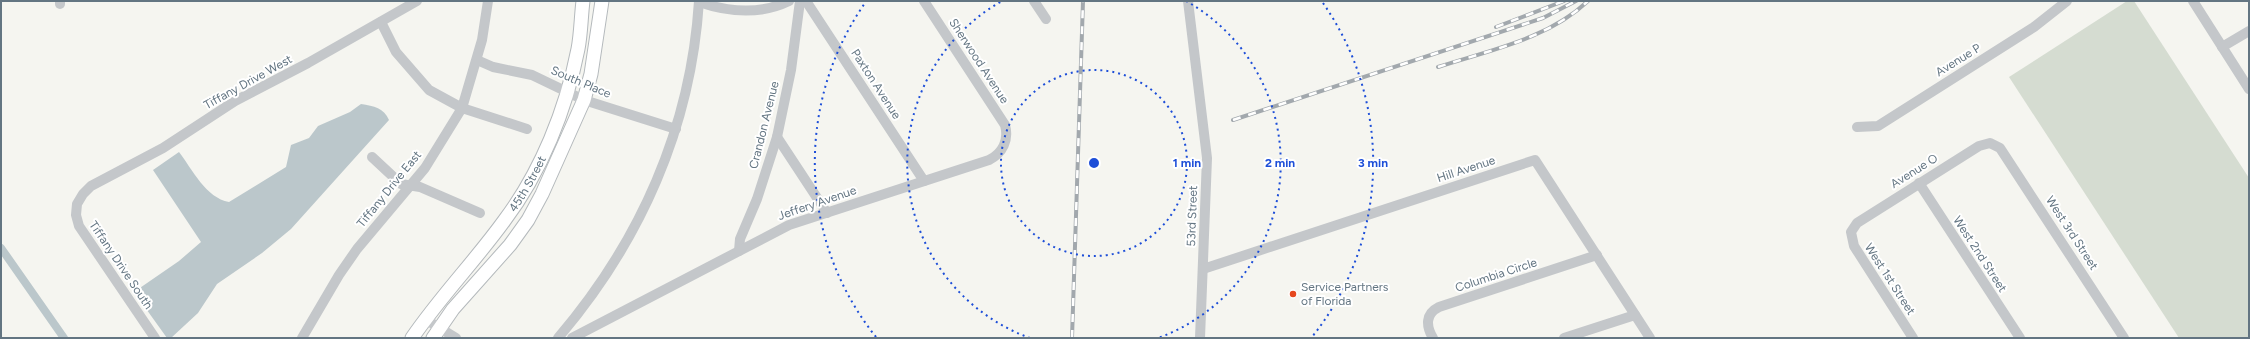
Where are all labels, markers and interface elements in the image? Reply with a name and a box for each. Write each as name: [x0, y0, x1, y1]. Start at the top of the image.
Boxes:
street label: Sherwood Avenue: [946, 16, 1012, 106]
street label: Avenue P: [1933, 41, 1983, 79]
street label: Paxton Avenue: [848, 46, 904, 122]
street label: Tiffany Drive West: [201, 52, 295, 112]
street label: South Place: [549, 63, 614, 101]
street label: Crandon Avenue: [746, 79, 782, 170]
street label: Tiffany Drive East: [354, 148, 424, 230]
street label: Avenue O: [1888, 151, 1940, 191]
street label: 45th Street: [506, 153, 549, 214]
street label: Hill Avenue: [1435, 153, 1497, 185]
centre of rings: [1087, 156, 1101, 170]
text: 1 min: [1173, 156, 1201, 170]
text: 2 min: [1265, 156, 1295, 170]
text: 3 min: [1358, 156, 1388, 170]
street label: Jeffery Avenue: [776, 183, 858, 223]
street label: 53rd Street: [1184, 185, 1200, 247]
street label: West 3rd Street: [2043, 194, 2101, 273]
street label: West 2nd Street: [1950, 213, 2010, 295]
street label: Tiffany Drive South: [86, 218, 156, 312]
street label: West 1st Street: [1862, 241, 1919, 318]
street label: Columbia Circle: [1453, 255, 1539, 295]
place label: Service Partners of Florida: [1301, 280, 1389, 308]
marker: Service Partners of Florida: [1288, 289, 1298, 299]

